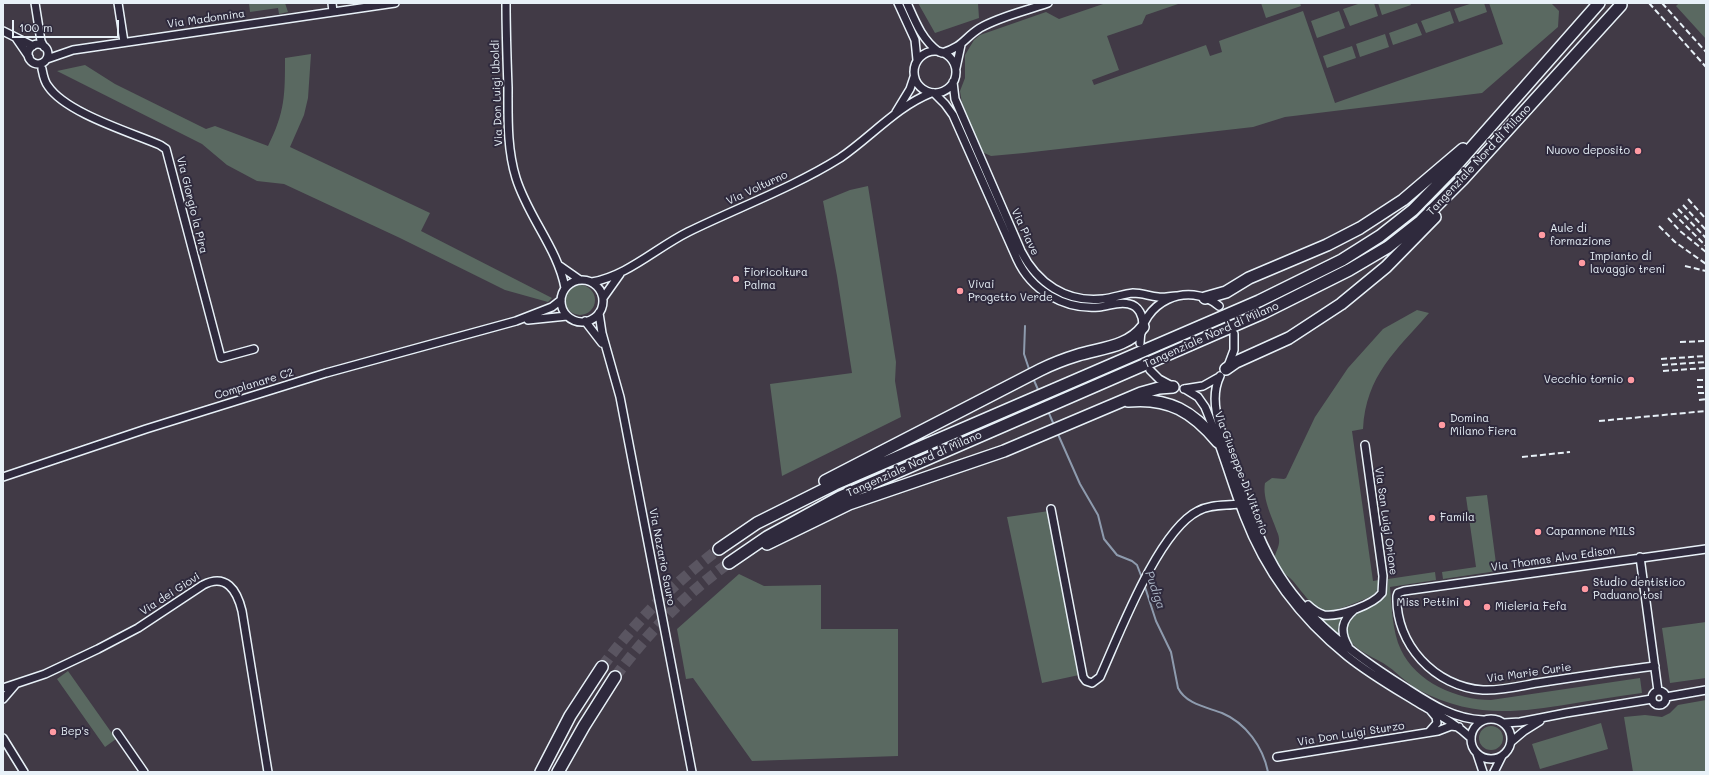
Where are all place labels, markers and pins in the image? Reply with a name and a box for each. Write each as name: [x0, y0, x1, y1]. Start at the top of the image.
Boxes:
place label: Nuovo deposito: [1546, 144, 1630, 158]
marker: Nuovo deposito: [1633, 146, 1643, 156]
place label: Aule di formazione: [1550, 222, 1611, 248]
marker: Aule di formazione: [1537, 230, 1547, 240]
place label: Impianto di lavaggio treni: [1590, 250, 1665, 276]
marker: Impianto di lavaggio treni: [1577, 258, 1587, 268]
place label: Fioricoltura Palma: [744, 266, 808, 292]
marker: Fioricoltura Palma: [731, 274, 741, 284]
place label: Vivai Progetto Verde: [968, 278, 1053, 304]
marker: Vivai Progetto Verde: [955, 286, 965, 296]
place label: Vecchio tornio: [1544, 373, 1623, 387]
marker: Vecchio tornio: [1626, 375, 1636, 385]
place label: Domina Milano Fiera: [1450, 412, 1517, 438]
marker: Domina Milano Fiera: [1437, 420, 1447, 430]
place label: Famila: [1440, 511, 1475, 525]
marker: Famila: [1427, 513, 1437, 523]
place label: Capannone MILS: [1546, 525, 1635, 539]
marker: Capannone MILS: [1533, 527, 1543, 537]
place label: Studio dentistico Paduano tosi: [1593, 576, 1685, 602]
marker: Studio dentistico Paduano tosi: [1580, 584, 1590, 594]
place label: Miss Pettini: [1397, 596, 1459, 610]
marker: Miss Pettini: [1462, 598, 1472, 608]
place label: Mieleria Fefa: [1495, 600, 1567, 614]
marker: Mieleria Fefa: [1482, 602, 1492, 612]
place label: Bep's: [61, 725, 89, 739]
marker: Bep's: [48, 727, 58, 737]

